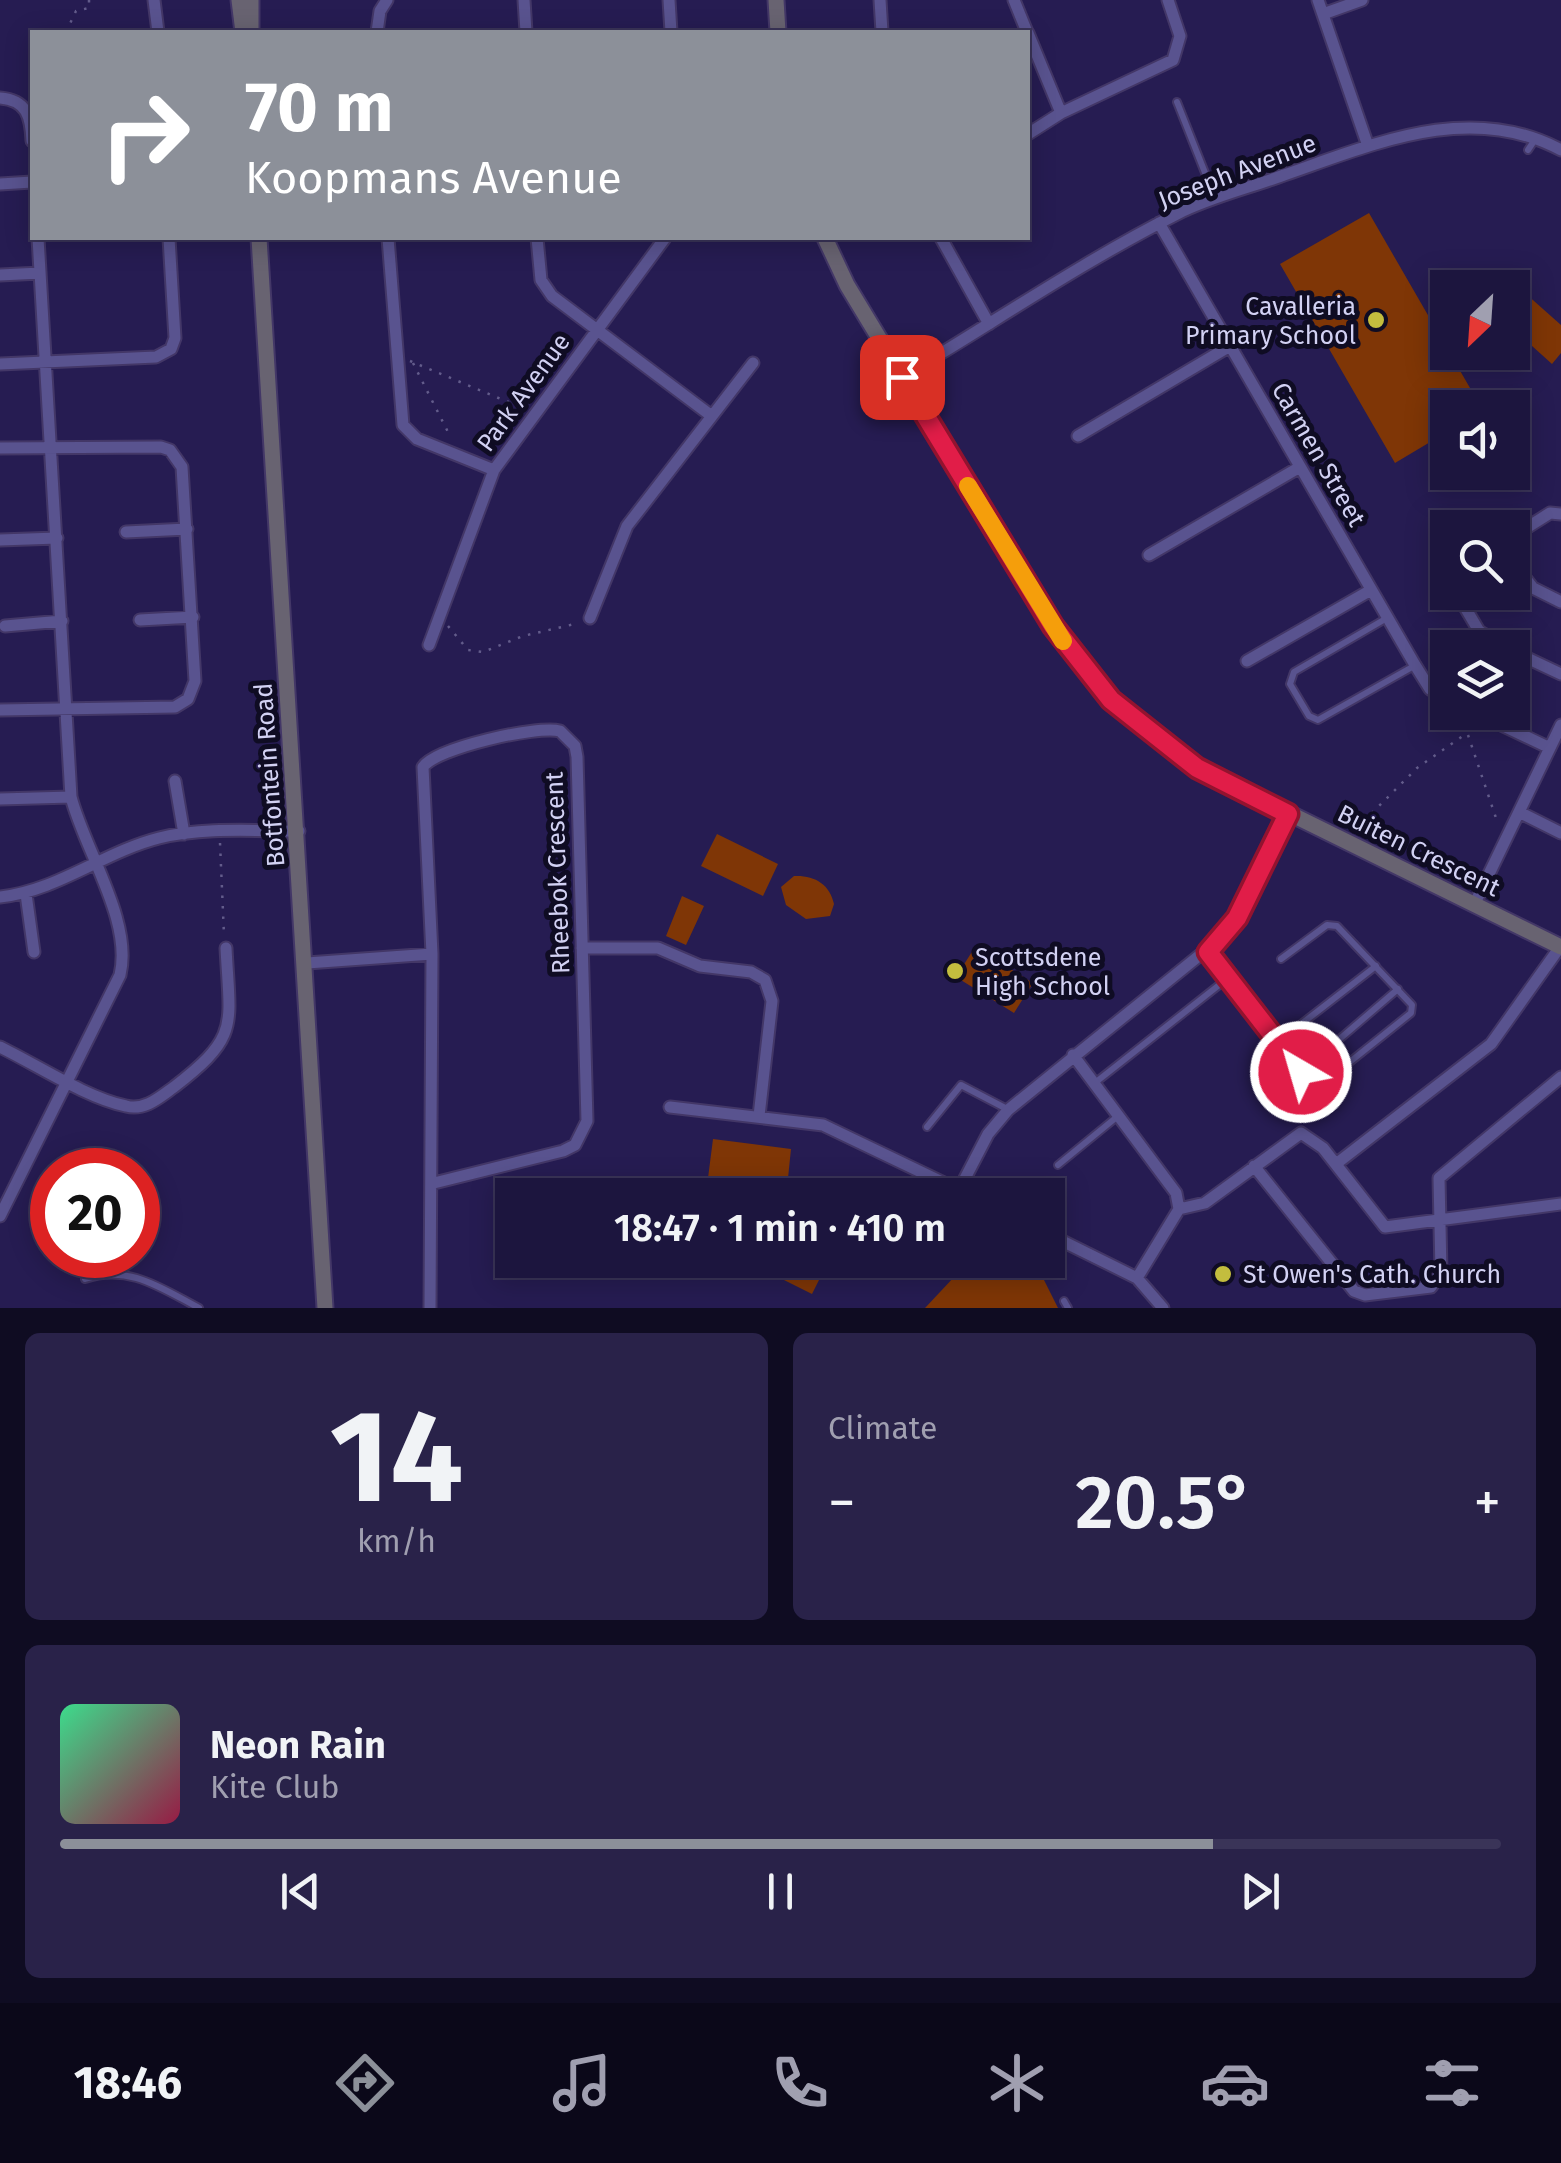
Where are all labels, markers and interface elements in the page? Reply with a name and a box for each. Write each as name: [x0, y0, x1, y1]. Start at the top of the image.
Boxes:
text: 70 m: [245, 66, 394, 150]
icon: right: [80, 70, 210, 200]
street label: Joseph Avenue: [1154, 128, 1321, 216]
text: Koopmans Avenue: [245, 151, 622, 205]
north arrow: [1430, 270, 1530, 370]
map controls: [1430, 270, 1530, 730]
place label: Cavalleria Primary School: [1185, 292, 1356, 351]
marker: Cavalleria Primary School: [1365, 309, 1387, 331]
street label: Park Avenue: [471, 328, 577, 458]
pin: [860, 335, 945, 420]
icon: arrive: [875, 350, 930, 405]
street label: Carmen Street: [1265, 377, 1372, 533]
button: sound: [1430, 390, 1530, 490]
button: search: [1430, 510, 1530, 610]
button: layers: [1430, 630, 1530, 730]
street label: Botfontein Road: [249, 682, 291, 868]
street label: Rheebok Crescent: [539, 770, 577, 975]
street label: Buiten Crescent: [1332, 799, 1506, 904]
place label: Scottsdene High School: [975, 943, 1110, 1002]
marker: Scottsdene High School: [944, 960, 966, 982]
position arrow: [1249, 1020, 1353, 1124]
speed limit sign: 20: [30, 1148, 160, 1278]
text: 18:47 · 1 min · 410 m: [614, 1205, 946, 1251]
place label: St Owen's Cath. Church: [1243, 1260, 1501, 1290]
marker: St Owen's Cath. Church: [1212, 1263, 1234, 1285]
text: 14: [330, 1379, 463, 1535]
text: Climate: [828, 1409, 937, 1447]
text: 20.5°: [1075, 1458, 1254, 1548]
text: −: [828, 1470, 856, 1536]
text: +: [1474, 1470, 1501, 1536]
text: km/h: [357, 1522, 436, 1560]
text: Neon Rain: [210, 1722, 386, 1768]
text: Kite Club: [210, 1768, 339, 1806]
icon: previous: [273, 1864, 328, 1919]
icon: pause: [753, 1864, 808, 1919]
icon: next: [1233, 1864, 1288, 1919]
icon: directions: [330, 2048, 400, 2118]
icon: music: [547, 2048, 617, 2118]
icon: phone: [765, 2048, 835, 2118]
icon: climate: [982, 2048, 1052, 2118]
icon: car: [1200, 2048, 1270, 2118]
icon: filters: [1417, 2048, 1487, 2118]
text: 18:46: [74, 2056, 182, 2110]

